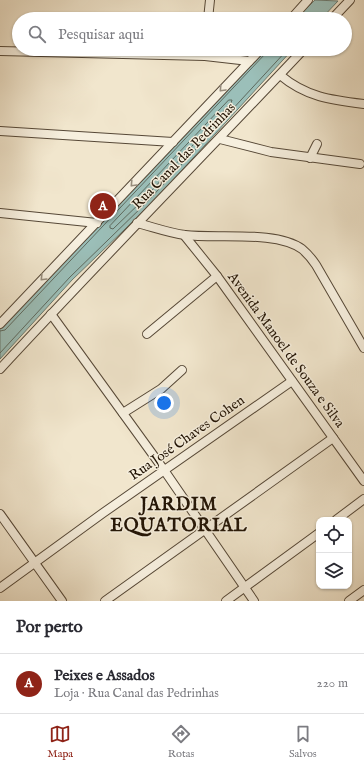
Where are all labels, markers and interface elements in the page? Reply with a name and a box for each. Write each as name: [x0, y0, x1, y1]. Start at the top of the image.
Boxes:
search box: [12, 12, 352, 56]
icon: search: [26, 23, 48, 45]
text: Pesquisar aqui: [58, 25, 144, 44]
one-way arrow: [219, 84, 227, 92]
street label: Rua Canal das Pedrinhas: [128, 99, 240, 213]
one-way arrow: [131, 179, 138, 187]
pin: A: [90, 191, 116, 221]
street label: Avenida Manoel de Souza e Silva: [223, 268, 349, 432]
one-way arrow: [41, 273, 48, 281]
street label: Rua José Chaves Cohen: [126, 391, 249, 485]
your location: [154, 393, 174, 413]
district label: JARDIM EQUATORIAL: [110, 494, 248, 538]
map controls: [316, 517, 352, 589]
button: locate: [316, 517, 352, 553]
button: layers: [316, 553, 352, 589]
text: Por perto: [16, 617, 83, 638]
text: Peixes e Assados: [54, 666, 155, 685]
text: A: [25, 675, 33, 692]
text: 220 m: [317, 675, 348, 692]
text: Loja · Rua Canal das Pedrinhas: [54, 685, 219, 702]
tab: Mapa: [47, 723, 73, 761]
tab: Rotas: [168, 723, 194, 761]
tab: Salvos: [289, 723, 317, 761]

